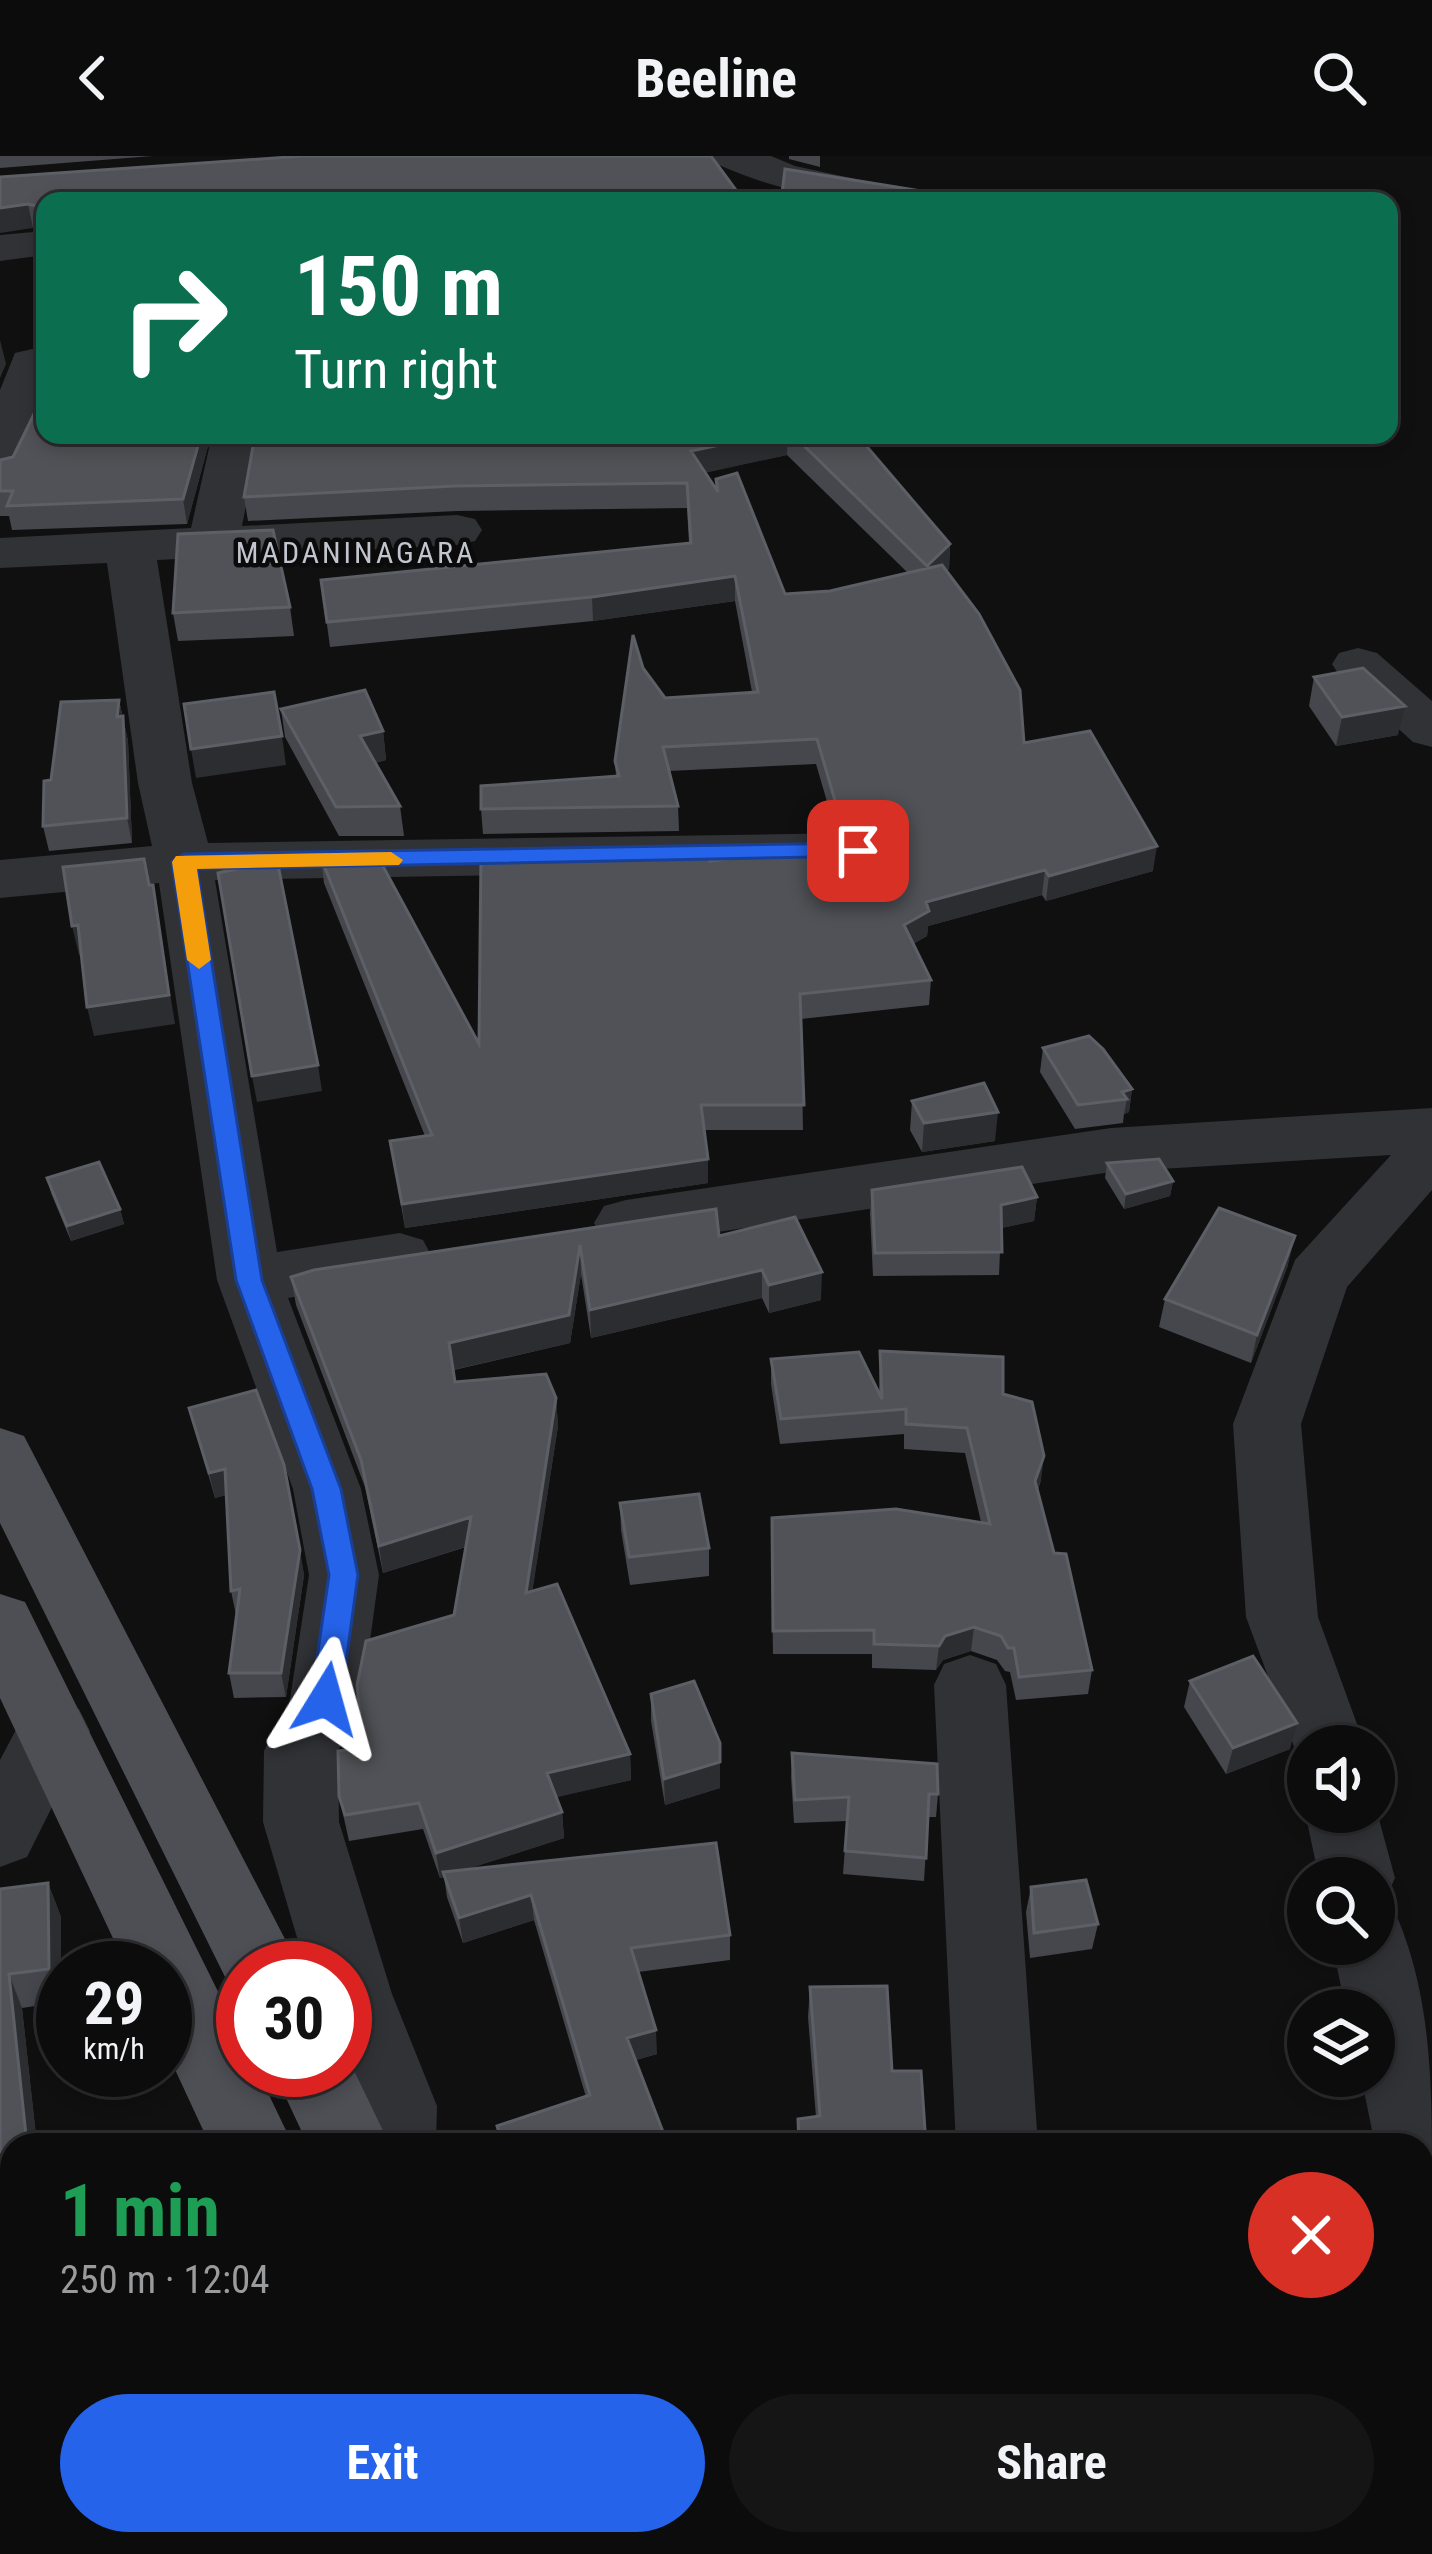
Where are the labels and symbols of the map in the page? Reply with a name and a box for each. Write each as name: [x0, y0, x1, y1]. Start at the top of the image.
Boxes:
district label: MADANINAGARA: [236, 535, 476, 570]
pin: [807, 800, 909, 902]
position arrow: [263, 1636, 389, 1762]
speed limit sign: 30: [216, 1941, 372, 2097]

